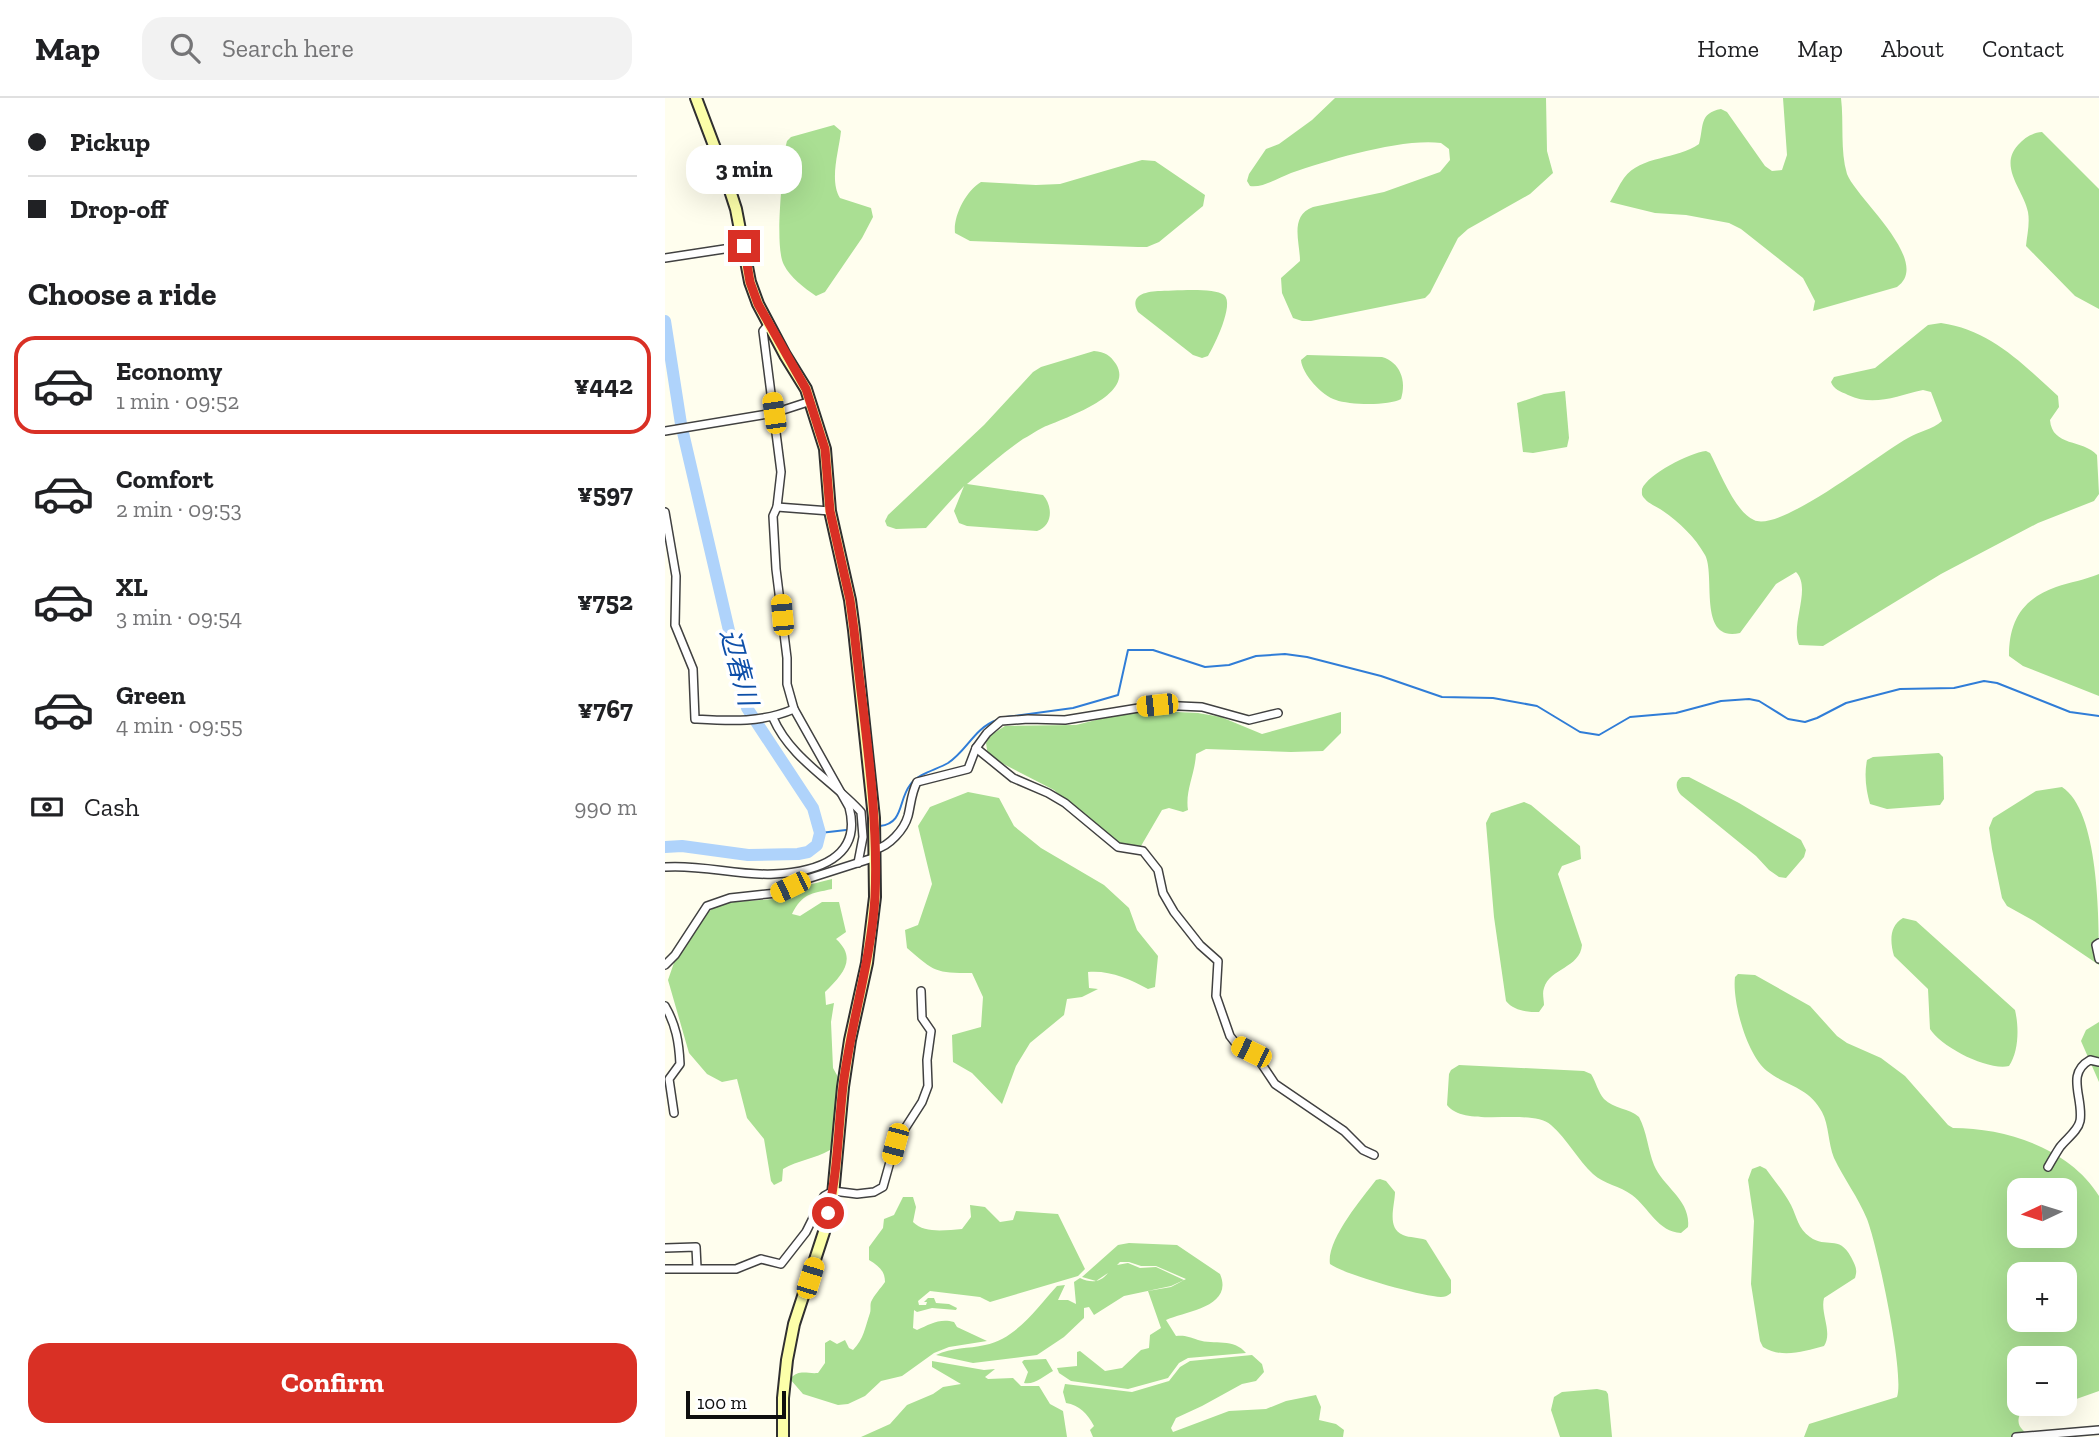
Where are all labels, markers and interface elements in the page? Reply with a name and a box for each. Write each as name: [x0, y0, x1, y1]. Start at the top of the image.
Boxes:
search box: [142, 17, 632, 80]
text: Map: [35, 29, 100, 68]
icon: search: [166, 29, 204, 67]
text: Search here: [222, 32, 354, 64]
text: Home: [1697, 34, 1759, 63]
text: Map: [1797, 34, 1843, 63]
text: About: [1881, 34, 1944, 63]
text: Contact: [1982, 34, 2064, 63]
text: Pickup: [70, 126, 150, 158]
callout: 3 min: [686, 144, 802, 194]
text: 3 min: [715, 155, 773, 183]
text: Drop-off: [70, 193, 167, 225]
route end: [728, 230, 760, 262]
text: Choose a ride: [28, 275, 216, 313]
icon: car: [32, 354, 95, 417]
text: Economy: [116, 355, 222, 387]
text: ¥442: [574, 369, 633, 401]
text: 1 min · 09:52: [116, 387, 239, 415]
car: [761, 391, 788, 435]
icon: car: [32, 462, 95, 525]
text: Comfort: [116, 463, 213, 495]
text: ¥597: [577, 477, 633, 509]
text: 2 min · 09:53: [116, 495, 242, 523]
icon: car: [32, 570, 95, 633]
text: XL: [116, 571, 148, 603]
text: ¥752: [577, 585, 633, 617]
car: [770, 593, 795, 637]
text: 3 min · 09:54: [116, 603, 242, 631]
water label: 辺春川: [713, 625, 765, 712]
icon: car: [32, 678, 95, 741]
text: Green: [116, 679, 186, 711]
car: [1136, 692, 1179, 718]
text: ¥767: [578, 693, 633, 725]
text: 4 min · 09:55: [116, 711, 243, 739]
icon: cash: [28, 788, 66, 826]
text: Cash: [84, 791, 139, 823]
text: 990 m: [574, 793, 637, 821]
car: [767, 868, 814, 906]
car: [1228, 1033, 1275, 1071]
car: [880, 1121, 911, 1167]
north arrow: [2007, 1178, 2077, 1248]
map controls: [2007, 1178, 2077, 1416]
route start: [812, 1197, 844, 1229]
car: [794, 1255, 827, 1301]
button: +: [2007, 1262, 2077, 1332]
button: Confirm: [28, 1343, 637, 1423]
button: −: [2007, 1346, 2077, 1416]
scale bar: [686, 1388, 786, 1420]
text: 100 m: [697, 1391, 747, 1414]

